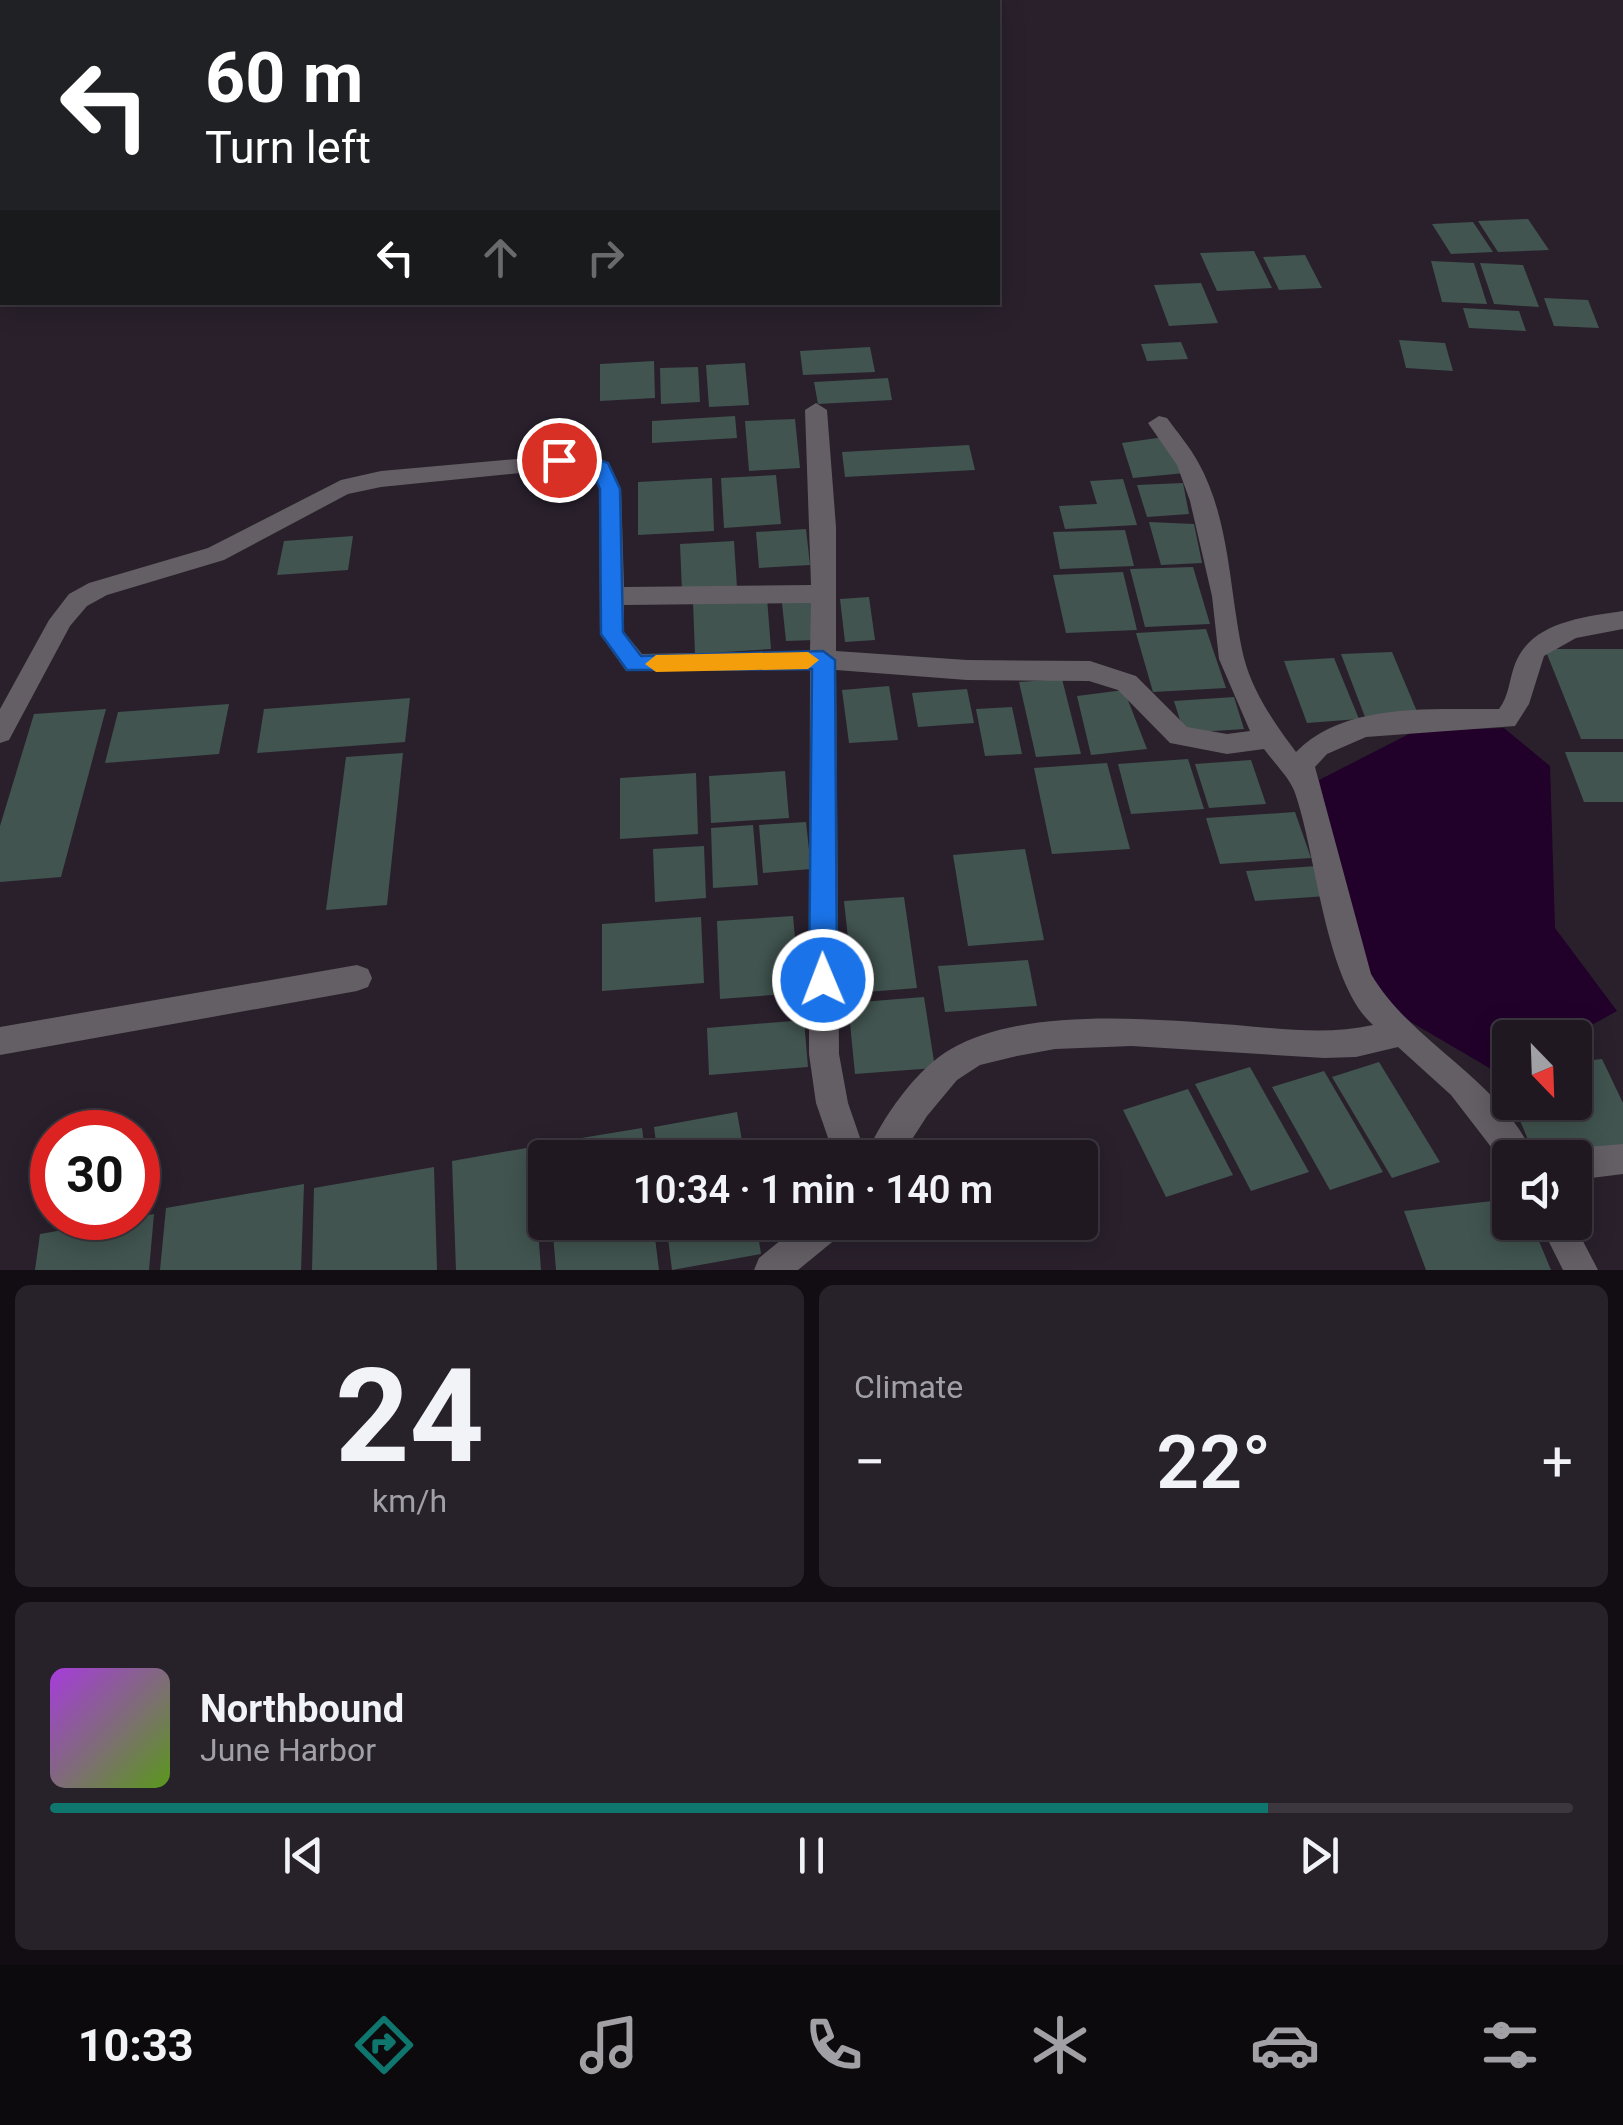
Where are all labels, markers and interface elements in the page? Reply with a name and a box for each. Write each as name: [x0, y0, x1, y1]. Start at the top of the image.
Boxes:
text: 60 m: [205, 37, 363, 119]
icon: left: [40, 40, 170, 170]
text: Turn left: [205, 121, 371, 174]
icon: left: [368, 230, 423, 285]
icon: ahead: [473, 230, 528, 285]
icon: right: [578, 230, 633, 285]
pin: [517, 418, 602, 503]
icon: arrive: [532, 433, 587, 488]
position arrow: [771, 928, 875, 1032]
north arrow: [1492, 1020, 1592, 1120]
map controls: [1492, 1020, 1592, 1240]
speed limit sign: 30: [30, 1110, 160, 1240]
button: sound: [1492, 1140, 1592, 1240]
text: 10:34 · 1 min · 140 m: [633, 1168, 993, 1212]
text: 24: [335, 1340, 484, 1493]
text: Climate: [854, 1368, 963, 1406]
text: 22°: [1156, 1418, 1271, 1506]
text: −: [854, 1430, 885, 1494]
text: +: [1542, 1430, 1573, 1494]
text: km/h: [372, 1482, 447, 1520]
text: Northbound: [200, 1687, 404, 1731]
text: June Harbor: [200, 1731, 376, 1769]
icon: previous: [276, 1828, 331, 1883]
icon: pause: [784, 1828, 839, 1883]
icon: next: [1292, 1828, 1347, 1883]
icon: directions: [349, 2010, 419, 2080]
icon: music: [574, 2010, 644, 2080]
icon: phone: [799, 2010, 869, 2080]
icon: climate: [1025, 2010, 1095, 2080]
icon: car: [1250, 2010, 1320, 2080]
icon: filters: [1475, 2010, 1545, 2080]
text: 10:33: [78, 2019, 194, 2072]

